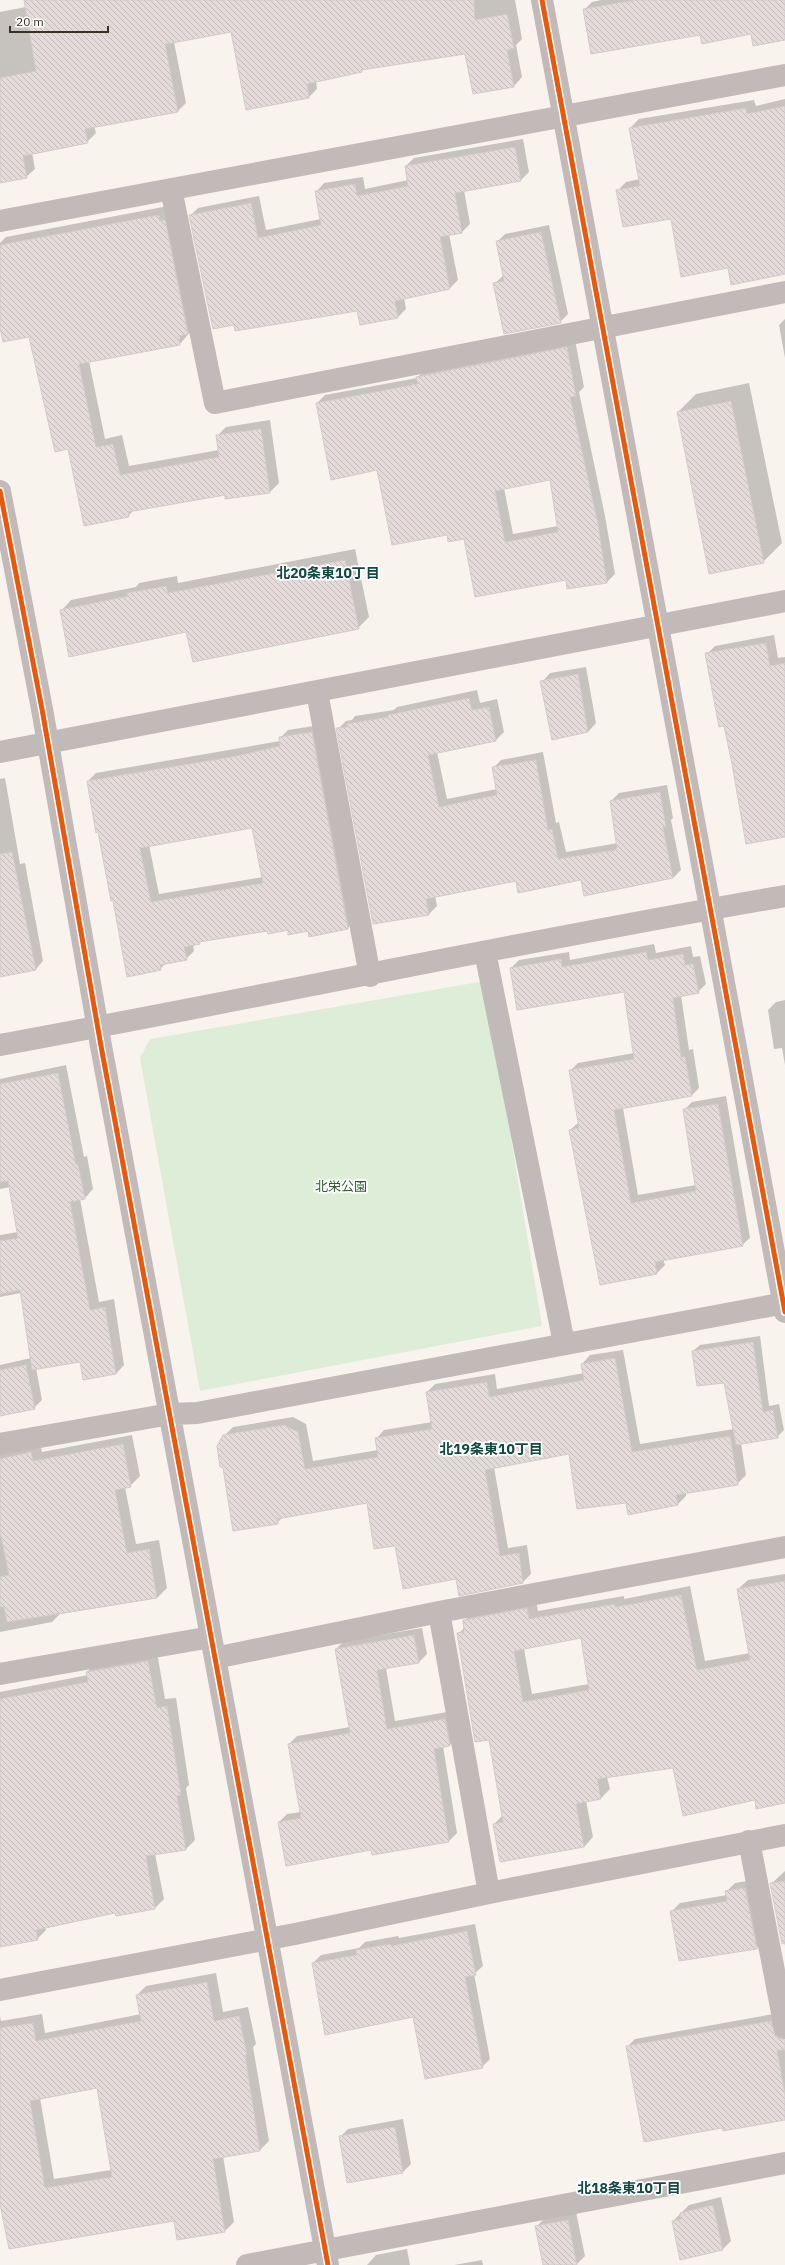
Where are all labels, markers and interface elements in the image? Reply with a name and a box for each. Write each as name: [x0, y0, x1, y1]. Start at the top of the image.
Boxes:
scale bar: [10, 8, 108, 34]
text: 20 m: [16, 14, 44, 29]
district label: 北20条東10丁目: [276, 564, 380, 582]
park label: 北栄公園: [315, 1178, 367, 1195]
district label: 北19条東10丁目: [439, 1440, 543, 1458]
district label: 北18条東10丁目: [577, 2179, 681, 2197]

